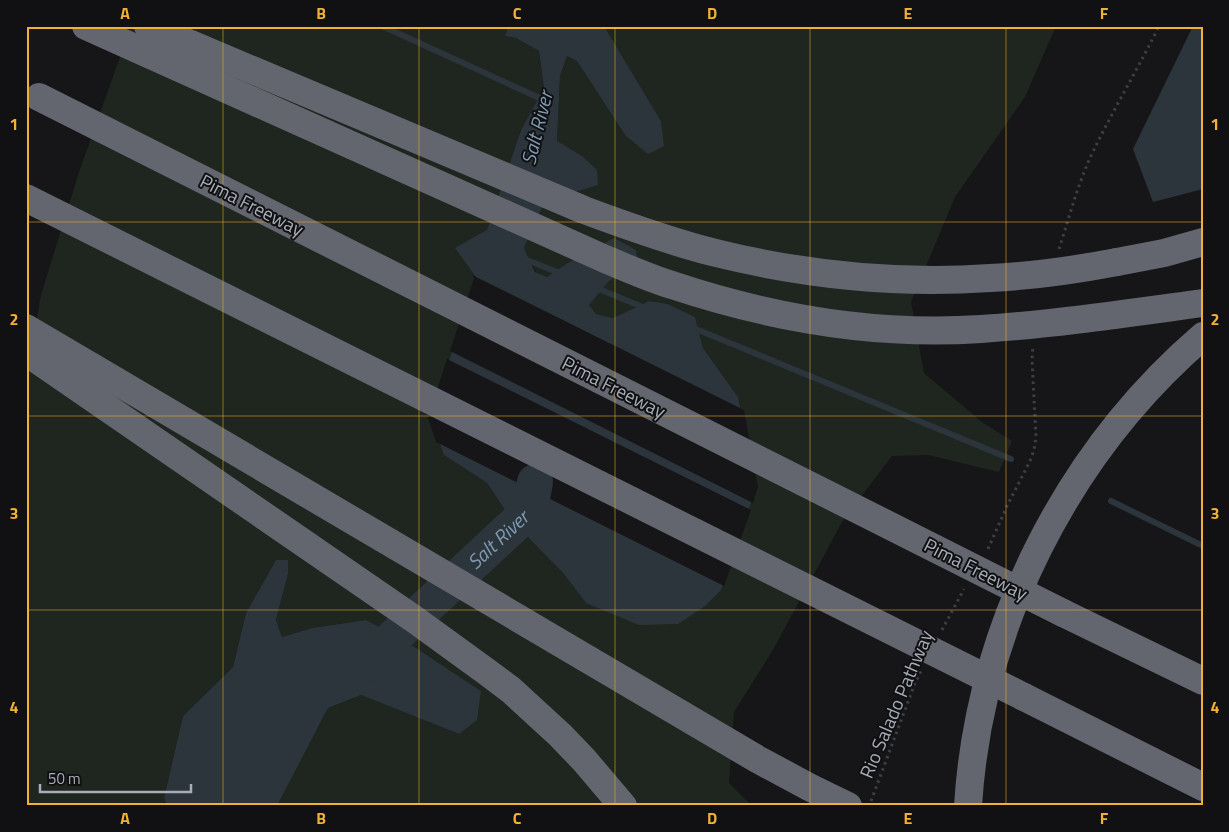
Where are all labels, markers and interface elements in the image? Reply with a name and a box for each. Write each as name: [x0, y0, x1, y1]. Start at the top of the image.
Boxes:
text: A: [120, 1, 130, 25]
text: B: [316, 1, 326, 25]
text: C: [513, 1, 522, 25]
text: D: [707, 1, 717, 25]
text: E: [904, 1, 913, 25]
text: F: [1100, 1, 1109, 25]
water label: Salt River: [512, 85, 561, 168]
text: 1: [10, 112, 18, 136]
text: 1: [1211, 112, 1219, 136]
street label: Pima Freeway: [195, 166, 309, 243]
text: 2: [10, 307, 18, 331]
text: 2: [1211, 307, 1219, 331]
street label: Pima Freeway: [557, 348, 671, 425]
text: 3: [10, 501, 18, 525]
water label: Salt River: [460, 501, 538, 576]
text: 3: [1211, 501, 1219, 525]
street label: Pima Freeway: [919, 530, 1033, 607]
street label: Rio Salado Pathway: [851, 625, 940, 782]
text: 4: [10, 695, 19, 719]
text: 4: [1211, 695, 1220, 719]
scale bar: [40, 762, 191, 794]
text: 50 m: [48, 767, 81, 790]
text: A: [120, 806, 130, 830]
text: B: [316, 806, 326, 830]
text: C: [513, 806, 522, 830]
text: D: [707, 806, 717, 830]
text: E: [904, 806, 913, 830]
text: F: [1100, 806, 1109, 830]

